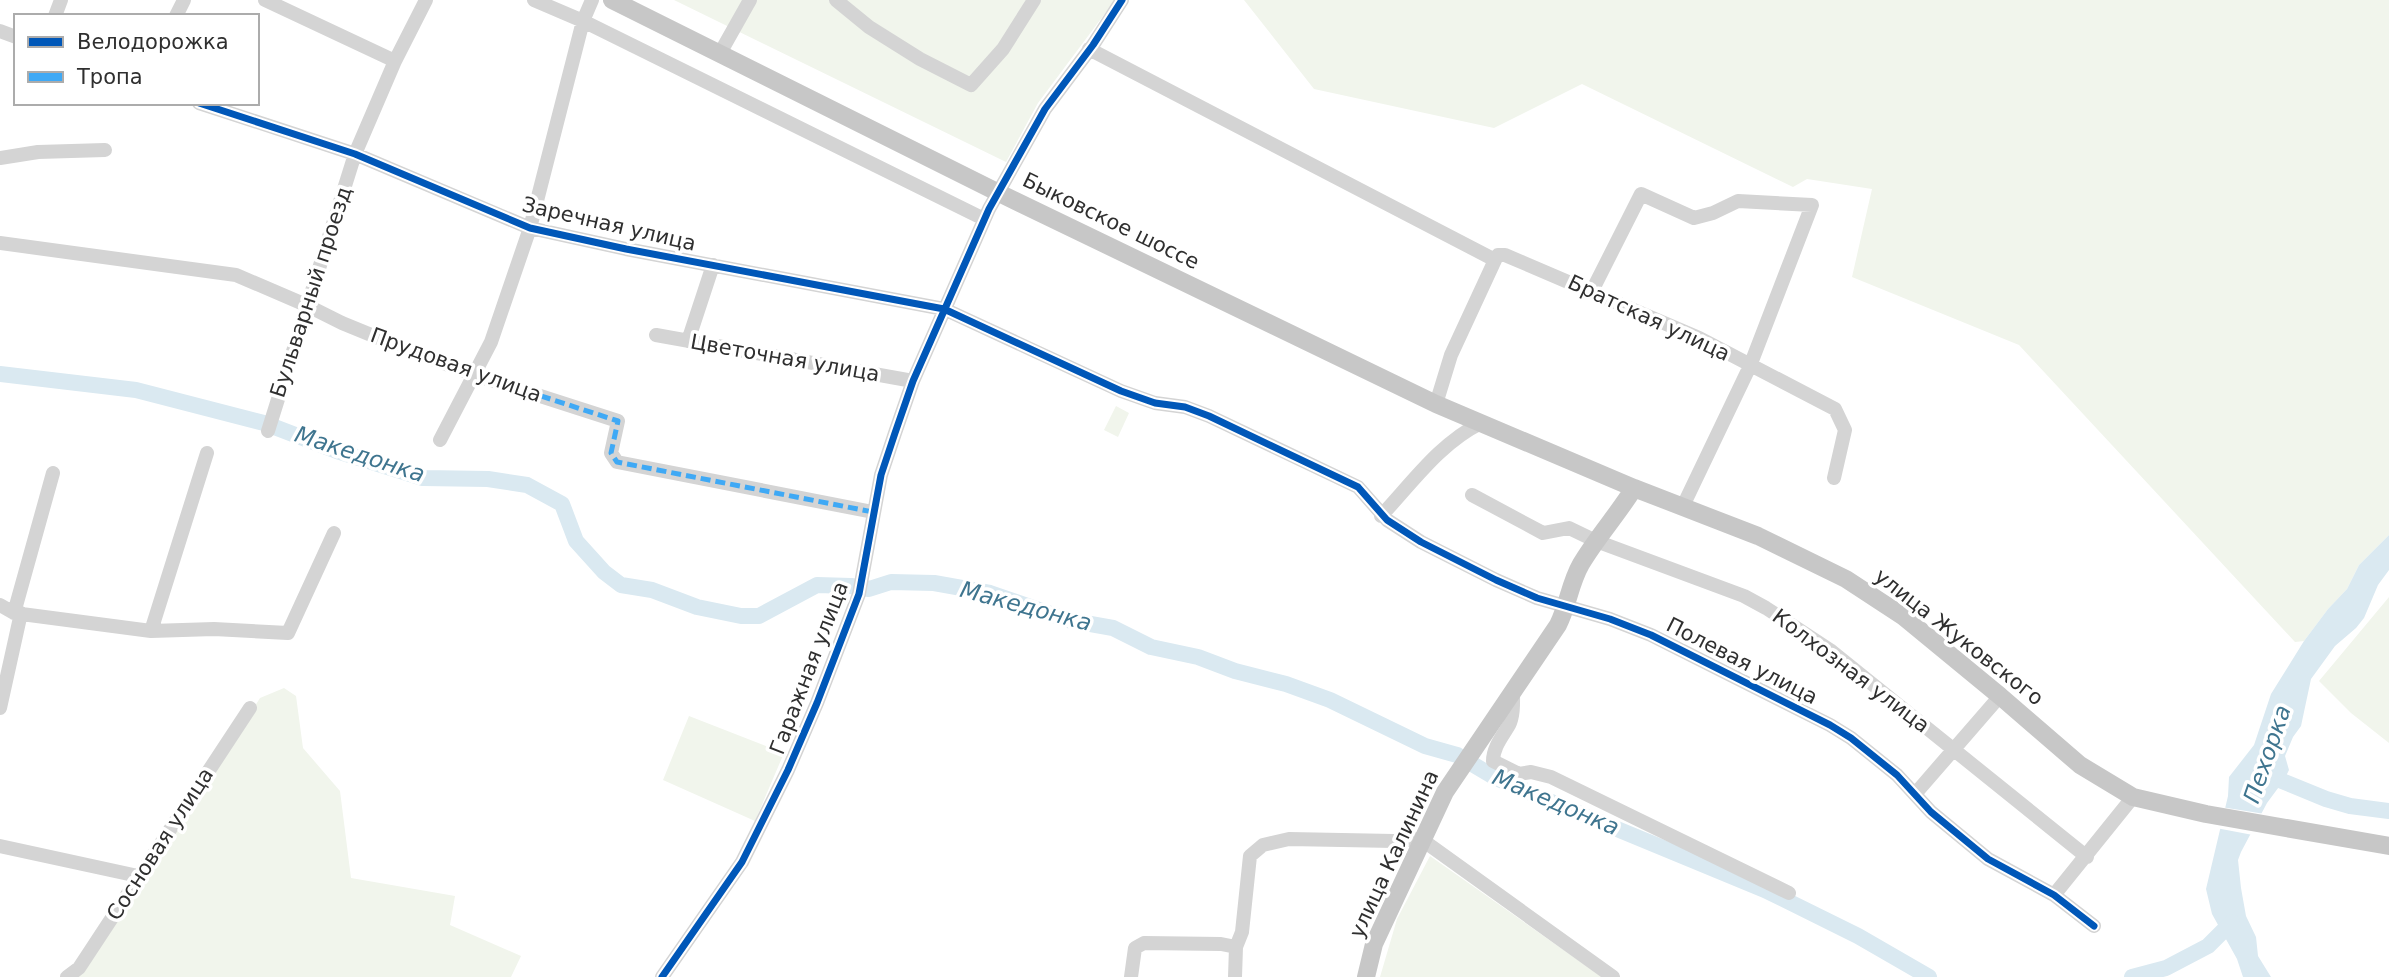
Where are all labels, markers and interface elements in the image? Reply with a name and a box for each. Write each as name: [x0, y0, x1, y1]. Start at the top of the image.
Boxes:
legend: [14, 14, 259, 105]
text: Велодорожка: [77, 30, 229, 54]
text: Тропа: [76, 65, 143, 89]
street label: Быковское шоссе: [1019, 168, 1203, 274]
street label: Бульварный проезд: [266, 184, 356, 400]
street label: Заречная улица: [520, 192, 698, 256]
street label: Братская улица: [1564, 270, 1734, 366]
street label: Прудовая улица: [367, 323, 545, 407]
street label: Цветочная улица: [689, 330, 881, 386]
water label: Македонка: [292, 421, 428, 487]
street label: улица Жуковского: [1870, 564, 2048, 710]
water label: Македонка: [957, 576, 1095, 636]
street label: Гаражная улица: [765, 578, 853, 758]
street label: Колхозная улица: [1768, 604, 1934, 738]
street label: Полевая улица: [1663, 613, 1821, 709]
water label: Пехорка: [2238, 702, 2296, 806]
street label: Сосновая улица: [102, 763, 218, 925]
water label: Македонка: [1489, 764, 1623, 840]
street label: улица Калинина: [1345, 766, 1443, 942]

